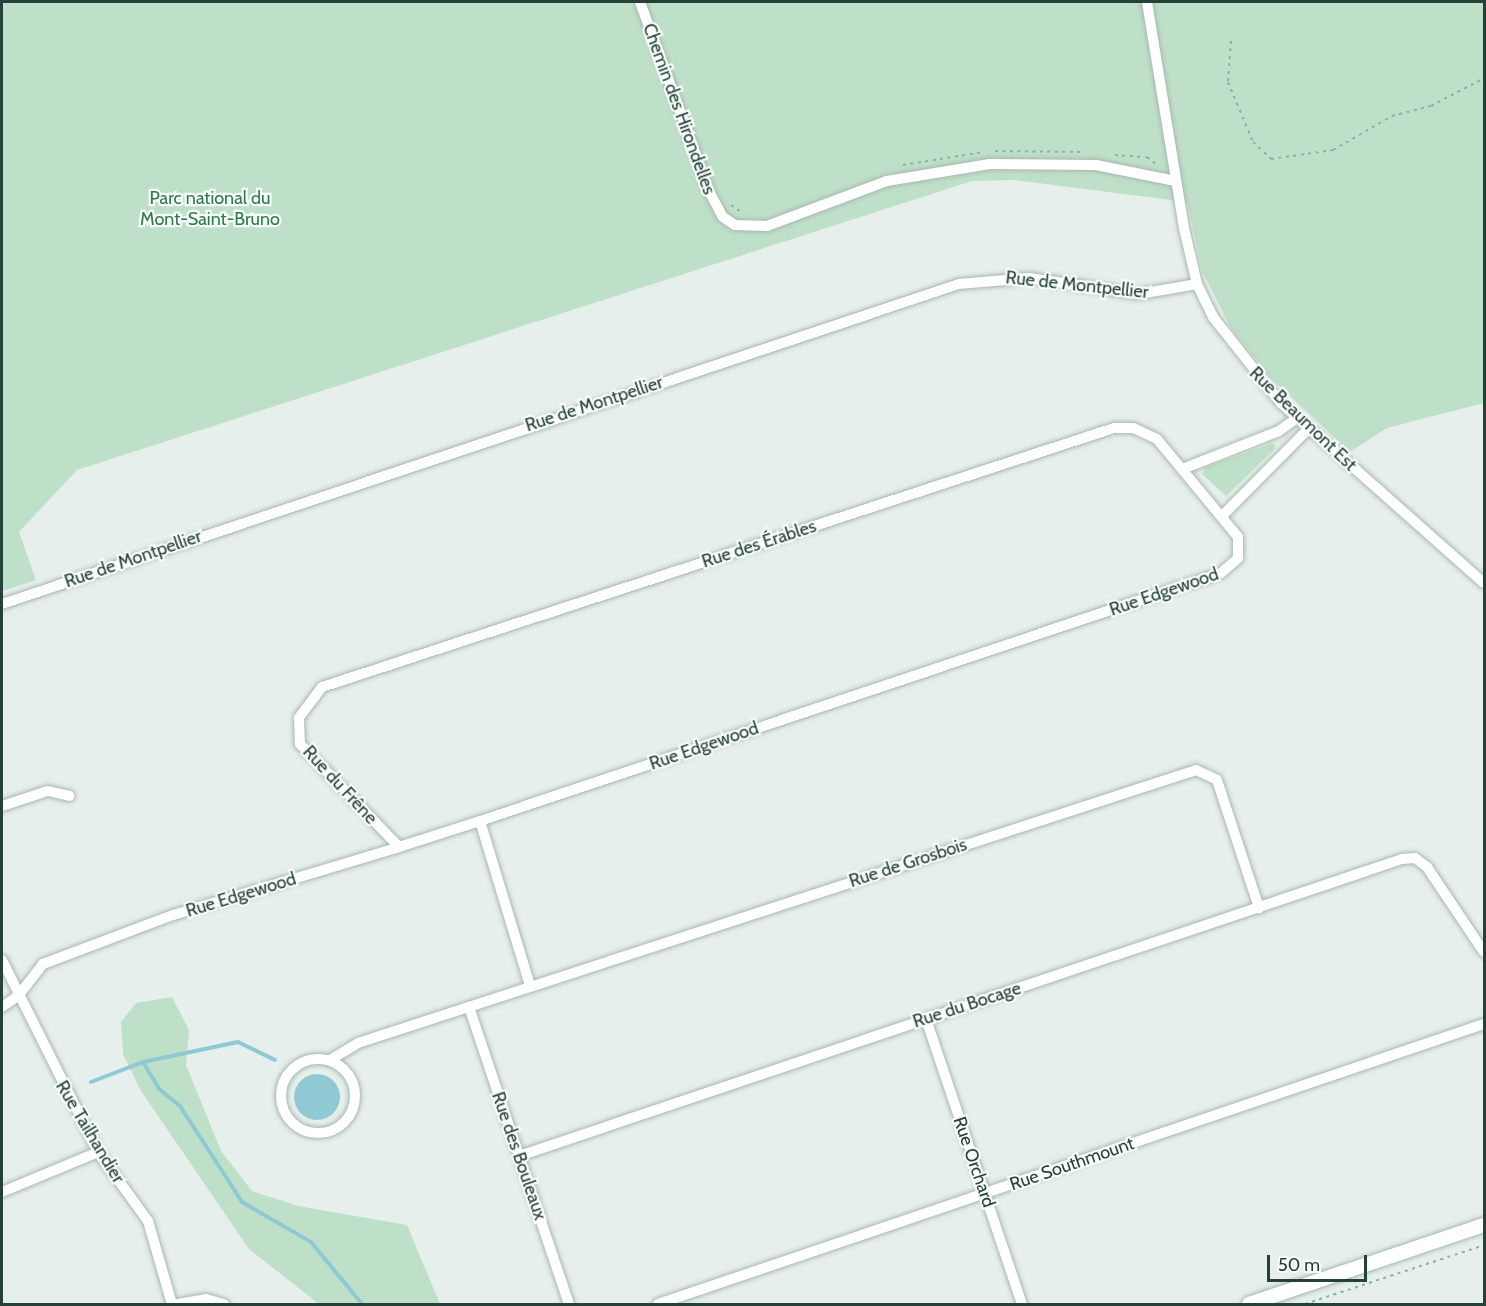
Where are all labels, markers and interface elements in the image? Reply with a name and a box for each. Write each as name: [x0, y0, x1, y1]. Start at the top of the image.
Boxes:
street label: Chemin des Hirondelles: [638, 20, 720, 198]
park label: Parc national du Mont-Saint-Bruno: [140, 188, 280, 230]
street label: Rue de Montpellier: [1005, 267, 1149, 303]
street label: Rue Beaumont Est: [1245, 362, 1361, 476]
street label: Rue de Montpellier: [523, 372, 665, 436]
street label: Rue des Érables: [699, 515, 819, 573]
street label: Rue de Montpellier: [62, 525, 204, 593]
street label: Rue Edgewood: [1107, 563, 1221, 621]
street label: Rue Edgewood: [647, 717, 761, 775]
street label: Rue du Frêne: [298, 741, 382, 829]
street label: Rue de Grosbois: [846, 834, 970, 892]
street label: Rue Edgewood: [183, 868, 299, 922]
street label: Rue du Bocage: [910, 977, 1024, 1033]
street label: Rue Tailhandier: [51, 1077, 129, 1187]
street label: Rue des Bouleaux: [487, 1089, 551, 1223]
street label: Rue Orchard: [948, 1114, 1000, 1210]
street label: Rue Southmount: [1007, 1133, 1137, 1195]
scale bar: [1270, 1243, 1370, 1281]
text: 50 m: [1278, 1254, 1320, 1276]

